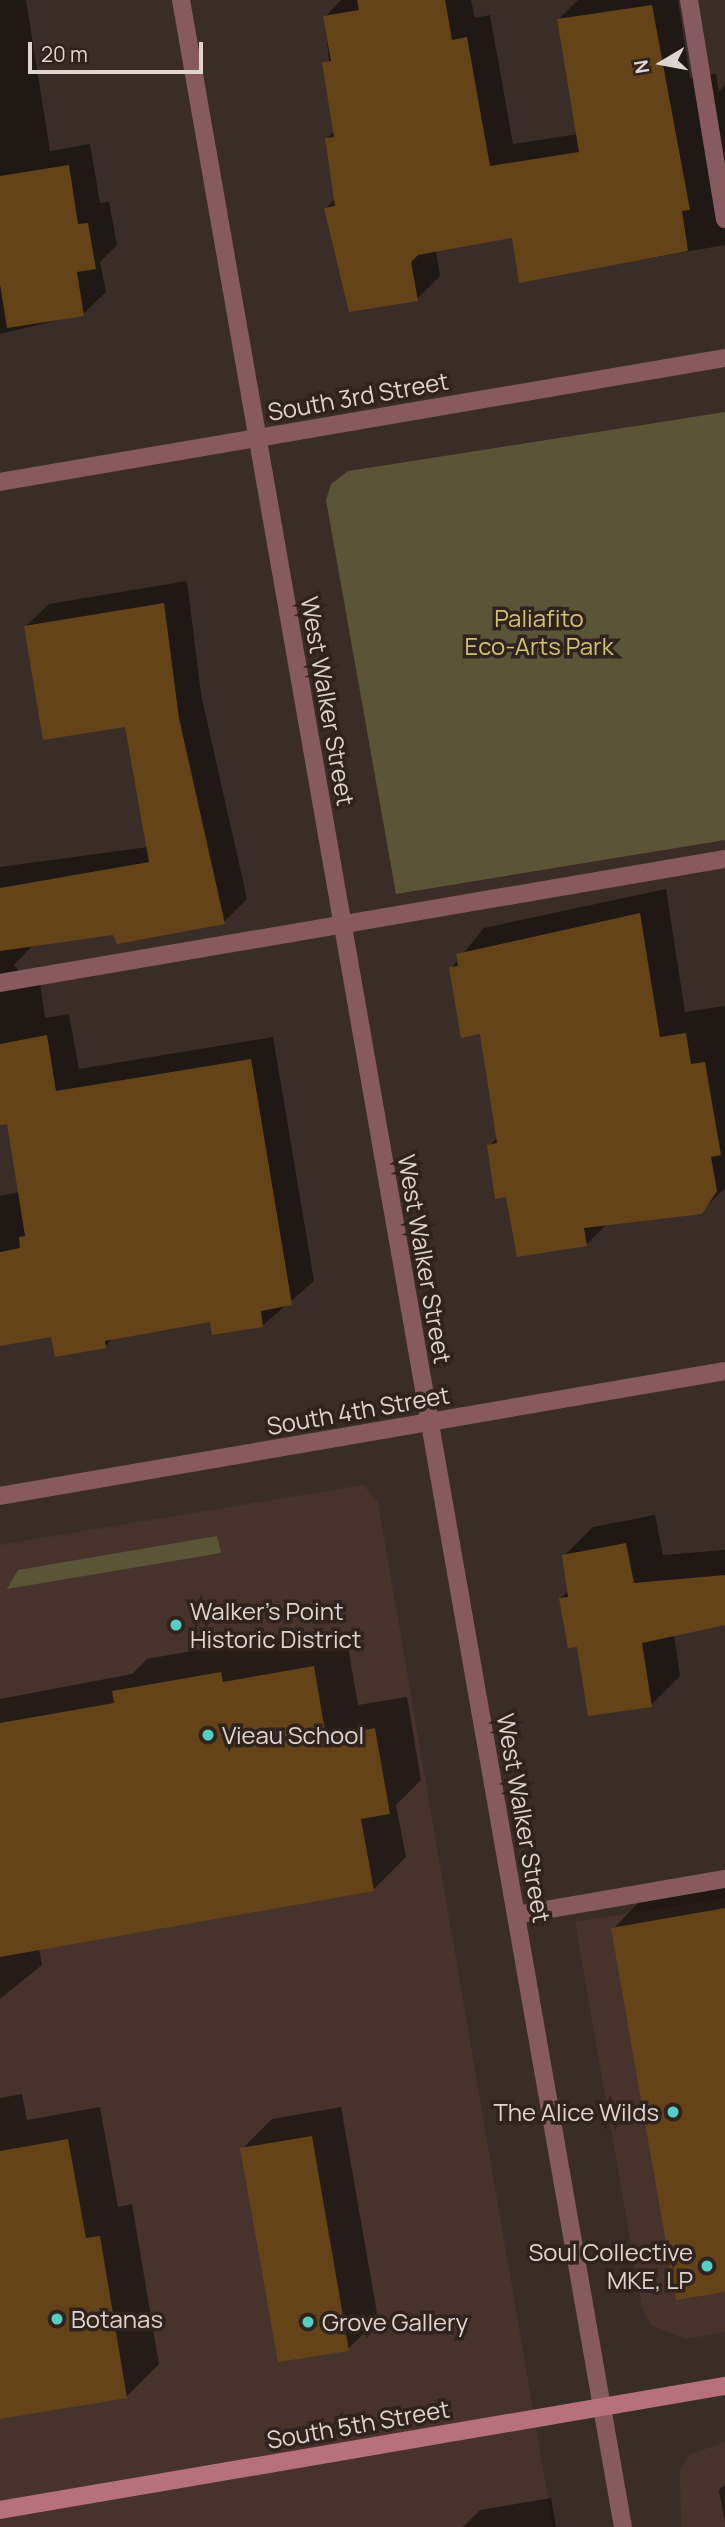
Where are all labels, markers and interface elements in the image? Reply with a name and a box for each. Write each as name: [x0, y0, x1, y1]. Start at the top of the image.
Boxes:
scale bar: [32, 28, 206, 72]
north arrow: [627, 28, 697, 98]
text: 20 m: [41, 40, 88, 68]
text: N: [627, 58, 655, 76]
street label: South 3rd Street: [265, 366, 451, 426]
street label: West Walker Street: [295, 594, 361, 808]
park label: Paliafito Eco-Arts Park: [464, 604, 614, 660]
street label: West Walker Street: [392, 1152, 458, 1366]
street label: South 4th Street: [264, 1380, 452, 1440]
place label: Walker's Point Historic District: [190, 1597, 361, 1653]
marker: Walker's Point Historic District: [168, 1617, 184, 1633]
street label: West Walker Street: [491, 1711, 557, 1925]
place label: Vieau School: [222, 1721, 364, 1749]
marker: Vieau School: [200, 1727, 216, 1743]
place label: The Alice Wilds: [493, 2098, 659, 2126]
marker: The Alice Wilds: [665, 2104, 681, 2120]
place label: Soul Collective MKE, LP: [529, 2238, 693, 2294]
marker: Soul Collective MKE, LP: [699, 2258, 715, 2274]
place label: Botanas: [71, 2305, 163, 2333]
place label: Grove Gallery: [322, 2308, 468, 2336]
marker: Botanas: [49, 2311, 65, 2327]
marker: Grove Gallery: [300, 2314, 316, 2330]
street label: South 5th Street: [264, 2394, 452, 2454]

